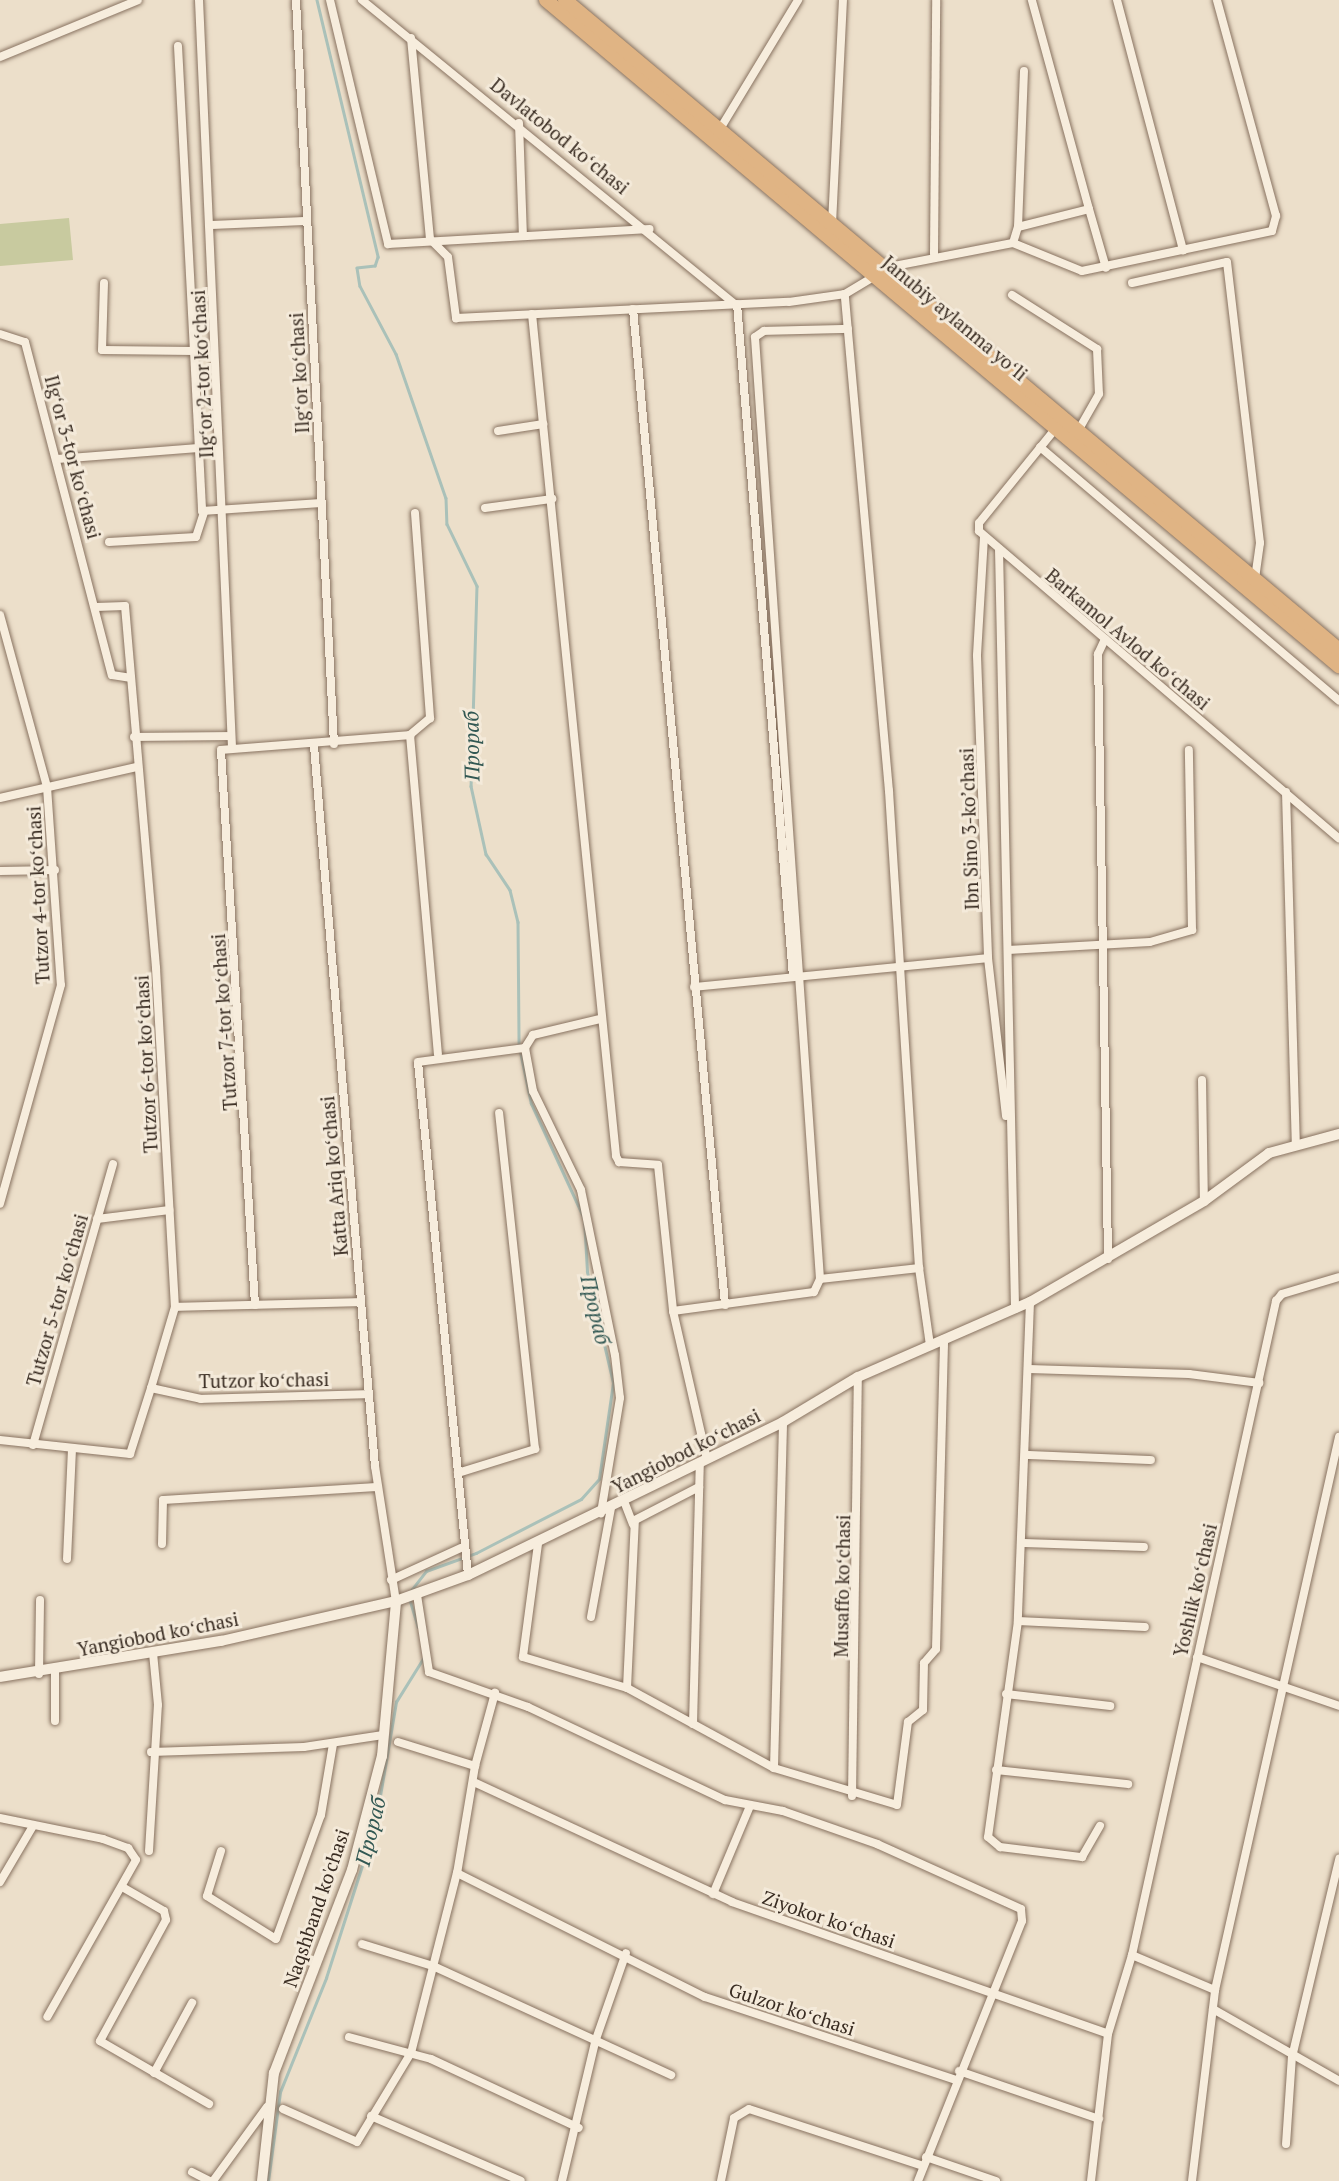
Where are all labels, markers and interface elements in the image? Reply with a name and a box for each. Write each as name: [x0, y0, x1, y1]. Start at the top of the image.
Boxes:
street label: Davlatobod koʻchasi: [486, 73, 634, 199]
street label: Janubiy aylanma yoʻli: [878, 251, 1032, 385]
street label: Ilgʻor 2-tor koʻchasi: [186, 289, 218, 459]
street label: Ilgʻor koʻchasi: [284, 312, 314, 434]
street label: Ilgʻor 3-tor koʻchasi: [40, 373, 106, 541]
street label: Barkamol Avlod koʻchasi: [1041, 563, 1215, 715]
water label: Прораб: [458, 711, 484, 781]
street label: Ibn Sino 3-koʼchasi: [955, 747, 983, 911]
street label: Tutzor 4-tor koʻchasi: [22, 805, 54, 985]
street label: Tutzor 7-tor koʻchasi: [206, 933, 242, 1111]
street label: Tutzor 6-tor koʻchasi: [130, 974, 162, 1154]
street label: Katta Ariq koʻchasi: [316, 1095, 352, 1257]
street label: Tutzor 5-tor koʻchasi: [21, 1211, 93, 1389]
water label: Прораб: [576, 1273, 616, 1347]
street label: Tutzor koʻchasi: [199, 1367, 329, 1393]
street label: Yangiobod koʻchasi: [608, 1404, 764, 1498]
street label: Musaffo koʻchasi: [829, 1514, 855, 1658]
street label: Yoshlik koʻchasi: [1169, 1521, 1221, 1659]
street label: Yangiobod koʻchasi: [75, 1607, 241, 1661]
water label: Прораб: [349, 1794, 391, 1868]
street label: Naqshband ko'chasi: [278, 1826, 354, 1990]
street label: Ziyokor koʻchasi: [760, 1886, 898, 1952]
street label: Gulzor koʻchasi: [726, 1978, 858, 2040]

